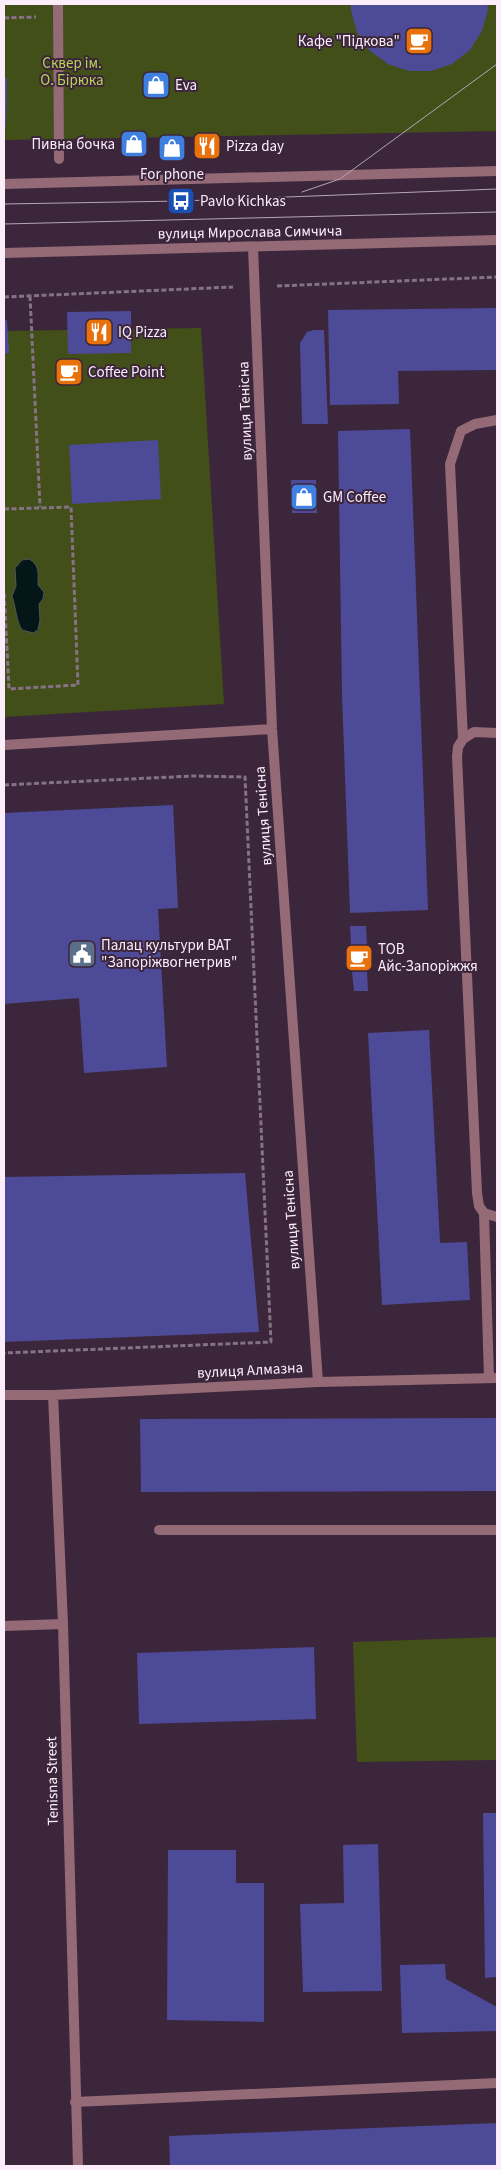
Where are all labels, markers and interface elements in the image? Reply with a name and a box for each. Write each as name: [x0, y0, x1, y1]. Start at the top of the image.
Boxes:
cafe icon: Кафе "Підкова": [404, 26, 434, 56]
place label: Кафе "Підкова": [298, 31, 400, 52]
park label: Сквер ім. О. Бірюка: [40, 53, 104, 91]
shop icon: Eva: [141, 70, 171, 100]
place label: Eva: [175, 75, 197, 96]
shop icon: Пивна бочка: [119, 129, 149, 159]
restaurant icon: Pizza day: [192, 131, 222, 161]
shop icon: For phone: [157, 133, 187, 163]
place label: Пивна бочка: [31, 134, 115, 155]
place label: Pizza day: [226, 136, 284, 157]
place label: For phone: [140, 164, 204, 185]
bus stop icon: Pavlo Kichkas: [166, 186, 196, 216]
place label: Pavlo Kichkas: [200, 191, 286, 212]
street label: вулиця Мирослава Симчича: [158, 220, 342, 245]
restaurant icon: IQ Pіzza: [84, 317, 114, 347]
place label: IQ Pіzza: [118, 322, 167, 343]
cafe icon: Coffee Point: [54, 357, 84, 387]
street label: вулиця Тенісна: [233, 361, 258, 461]
place label: Coffee Point: [88, 362, 164, 383]
shop icon: GM Coffee: [289, 482, 319, 512]
place label: GM Coffee: [323, 487, 386, 508]
street label: вулиця Тенісна: [250, 766, 277, 866]
place label: Палац культури ВАТ "Запоріжвогнетрив": [101, 935, 237, 973]
public building icon: Палац культури ВАТ "Запоріжвогнетрив": [67, 939, 97, 969]
place label: ТОВ Айс-Запоріжжя: [378, 939, 478, 977]
cafe icon: ТОВ Айс-Запоріжжя: [344, 943, 374, 973]
street label: вулиця Тенісна: [278, 1170, 305, 1270]
street label: вулиця Алмазна: [196, 1357, 304, 1384]
street label: Tenisna Street: [41, 1736, 64, 1826]

